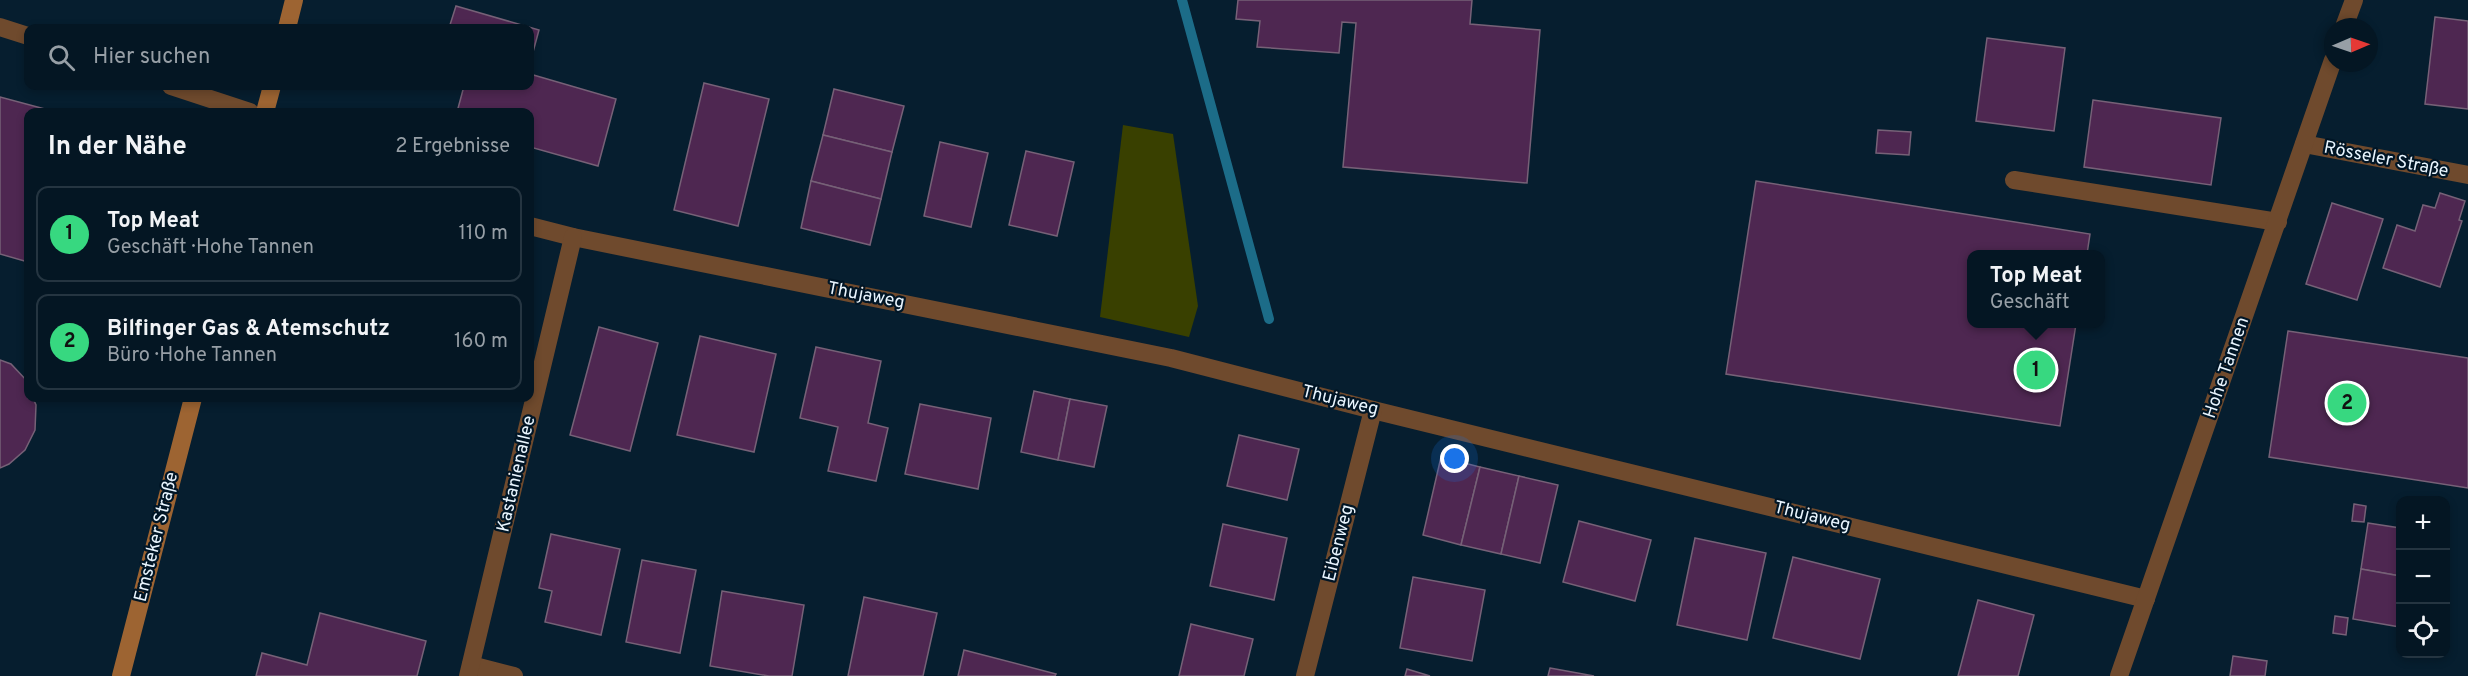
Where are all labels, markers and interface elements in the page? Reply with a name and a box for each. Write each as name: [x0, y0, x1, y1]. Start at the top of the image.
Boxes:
north arrow: [2324, 18, 2378, 72]
search box: [24, 24, 534, 90]
icon: search: [45, 41, 78, 74]
text: Hier suchen: [93, 44, 210, 71]
text: In der Nähe: [48, 131, 187, 164]
text: 2 Ergebnisse: [395, 134, 510, 160]
street label: Rösseler Straße: [2322, 137, 2450, 183]
text: Top Meat: [107, 208, 199, 235]
text: 1: [66, 221, 74, 247]
text: 110 m: [459, 221, 508, 247]
text: Geschäft · Hohe Tannen: [107, 235, 314, 261]
popup: [1967, 250, 2105, 328]
text: Top Meat: [1990, 263, 2082, 290]
street label: Thujaweg: [825, 277, 907, 315]
text: Geschäft: [1990, 290, 2070, 316]
street label: Hohe Tannen: [2199, 314, 2255, 422]
text: Bilfinger Gas & Atemschutz: [107, 316, 390, 343]
text: 2: [63, 329, 76, 355]
text: 160 m: [454, 329, 508, 355]
text: Büro · Hohe Tannen: [107, 343, 277, 369]
pin: 1: [2016, 348, 2056, 392]
street label: Thujaweg: [1299, 380, 1381, 422]
pin: 2: [2328, 380, 2366, 426]
street label: Kastanienallee: [492, 413, 542, 535]
your location: [1440, 444, 1469, 473]
street label: Emsteker Straße: [130, 470, 184, 604]
street label: Thujaweg: [1771, 496, 1853, 538]
map controls: [2396, 496, 2450, 658]
button: +: [2396, 496, 2450, 550]
street label: Eibenweg: [1318, 502, 1360, 584]
button: −: [2396, 550, 2450, 604]
button: locate: [2396, 604, 2450, 658]

